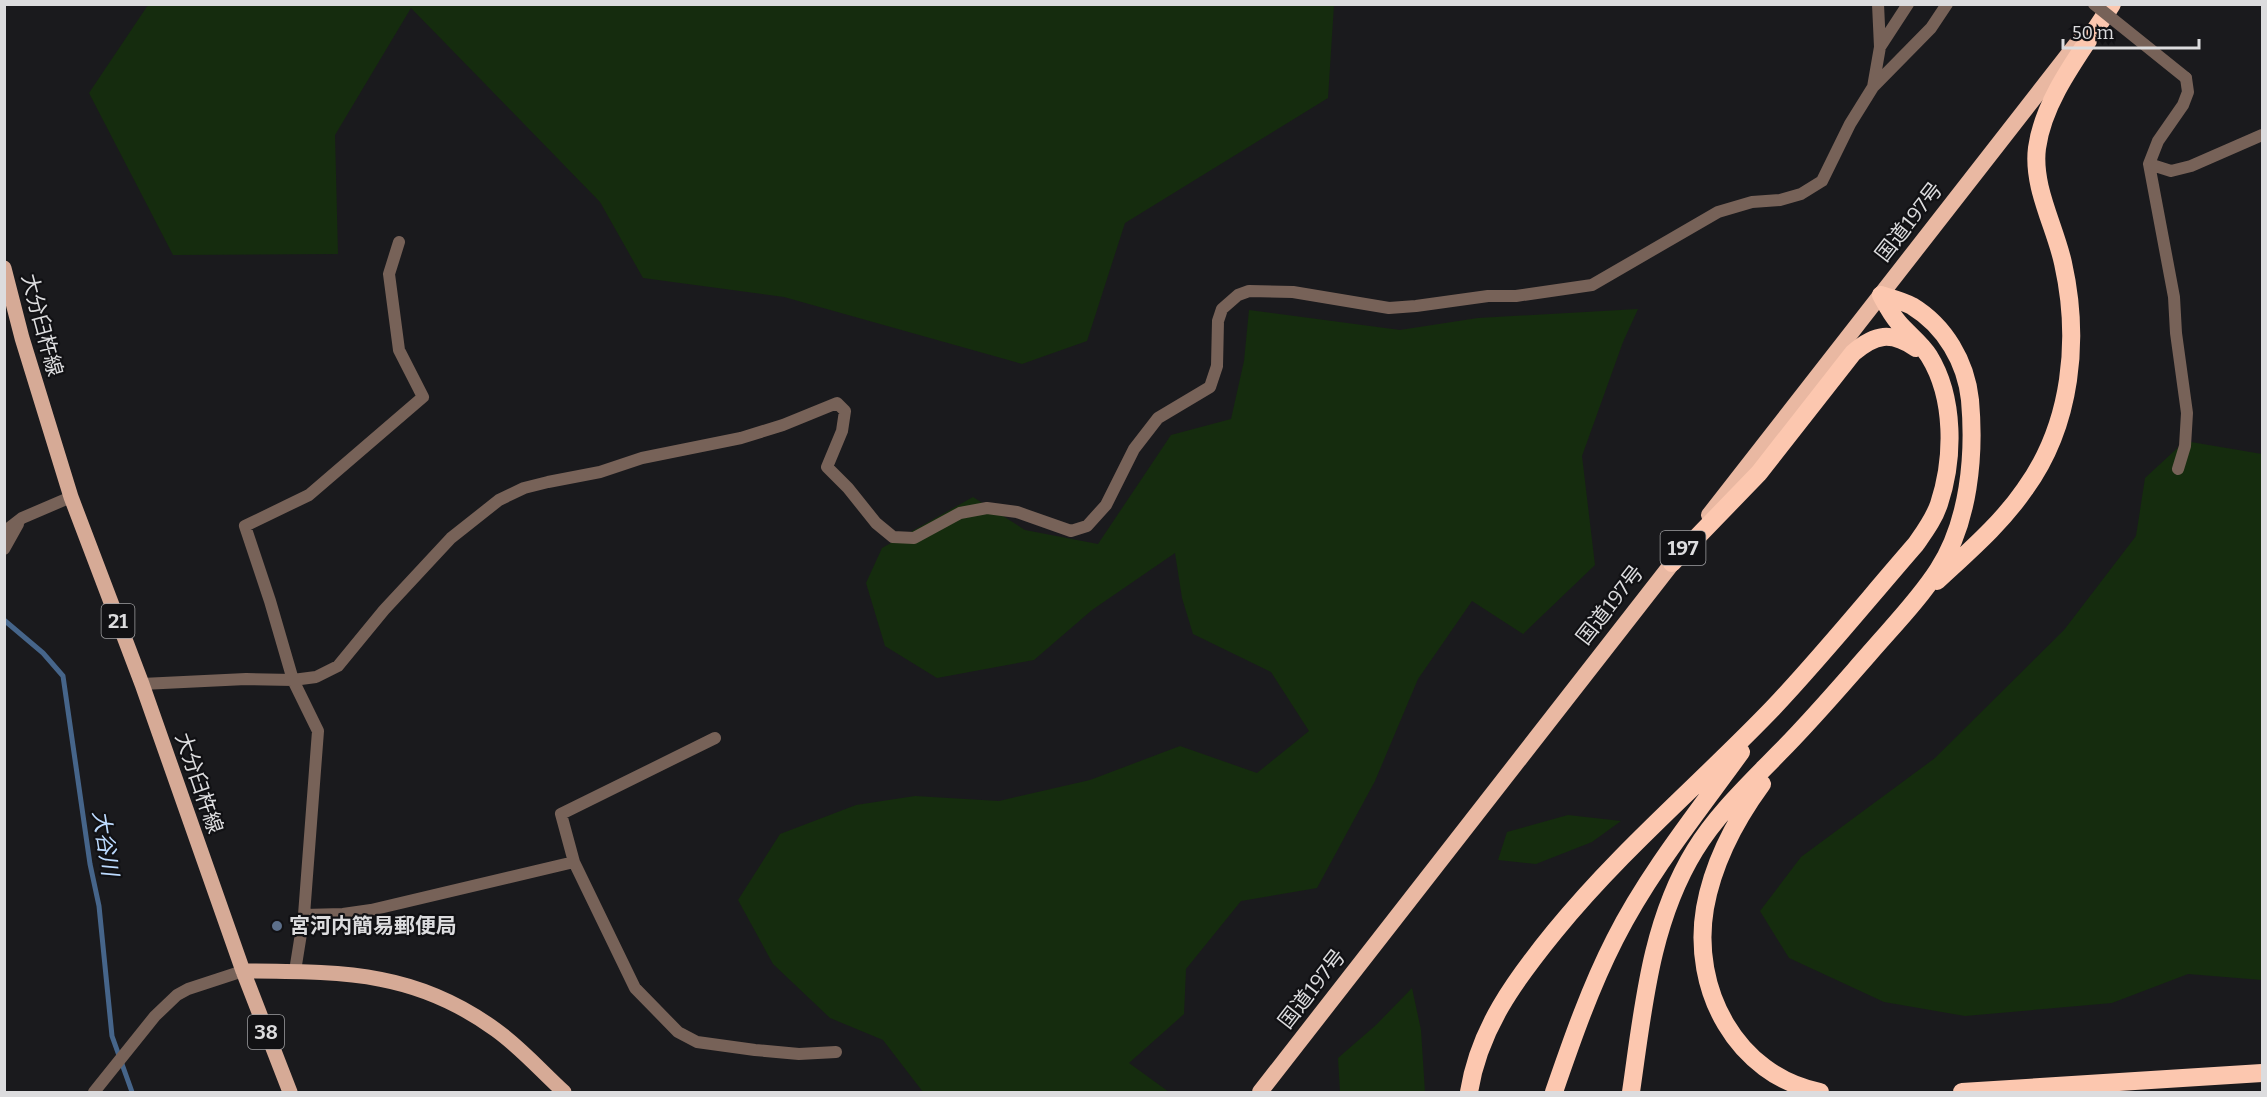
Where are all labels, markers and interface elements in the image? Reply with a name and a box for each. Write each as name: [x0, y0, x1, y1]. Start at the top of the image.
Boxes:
scale bar: [2063, 12, 2200, 50]
text: 50 m: [2072, 22, 2114, 44]
street label: 国道197号: [1870, 177, 1948, 267]
street label: 大分臼杵線: [16, 271, 68, 379]
road number: 197: [1660, 531, 1706, 565]
street label: 国道197号: [1571, 560, 1649, 650]
road number: 21: [102, 604, 134, 638]
street label: 大分臼杵線: [170, 729, 228, 837]
water label: 大谷川: [87, 808, 124, 880]
place label: 宮河内簡易郵便局: [289, 913, 457, 939]
marker: 宮河内簡易郵便局: [270, 919, 284, 933]
street label: 国道197号: [1273, 944, 1351, 1034]
road number: 38: [248, 1015, 284, 1049]

